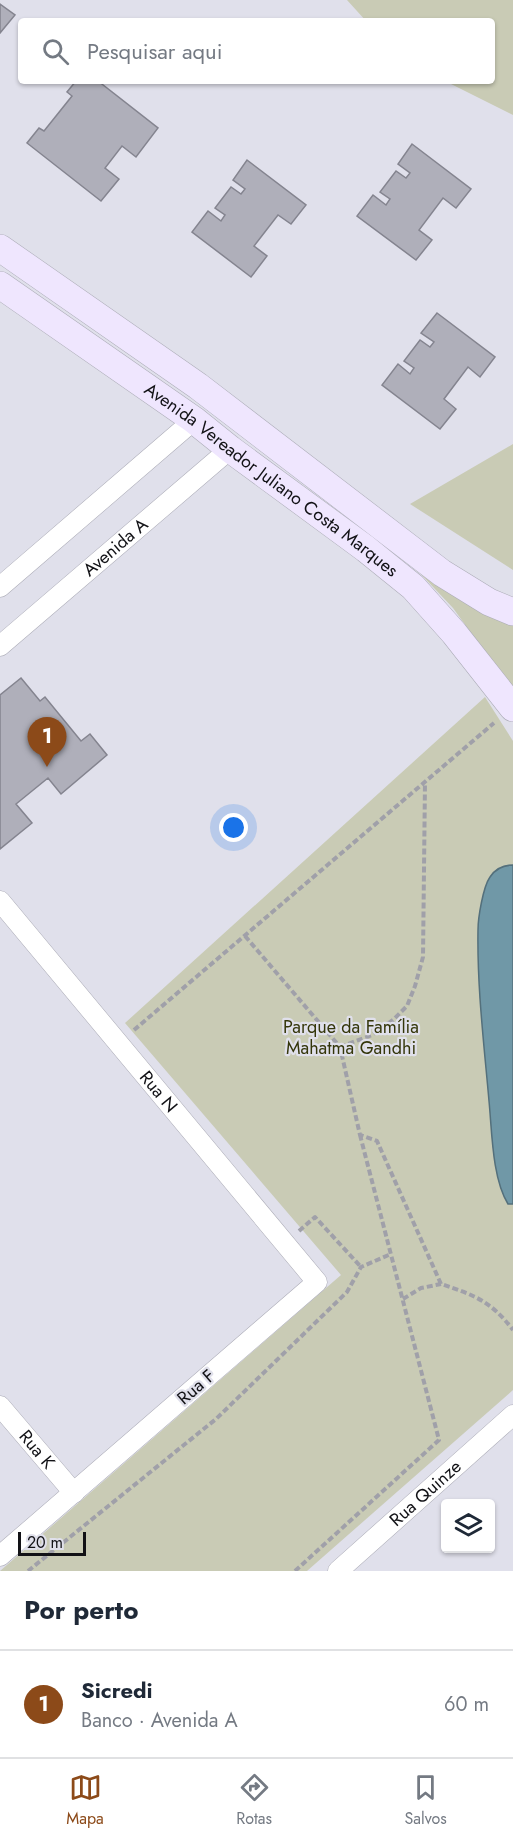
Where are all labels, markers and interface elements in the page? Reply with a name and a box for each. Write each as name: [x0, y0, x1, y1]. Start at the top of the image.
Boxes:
search box: [18, 18, 495, 84]
icon: search: [39, 35, 72, 68]
text: Pesquisar aqui: [87, 35, 222, 67]
street label: Avenida Vereador Juliano Costa Marques: [139, 376, 404, 583]
street label: Avenida A: [77, 512, 154, 582]
pin: 1: [28, 718, 66, 767]
your location: [219, 813, 248, 842]
park label: Parque da Família Mahatma Gandhi: [283, 1014, 419, 1061]
street label: Rua N: [133, 1065, 184, 1118]
street label: Rua F: [171, 1363, 221, 1411]
street label: Rua K: [13, 1424, 62, 1475]
street label: Rua Quinze: [384, 1454, 467, 1532]
map controls: [441, 1499, 495, 1553]
button: layers: [441, 1499, 495, 1553]
scale bar: [18, 1529, 86, 1556]
text: 20 m: [27, 1531, 63, 1554]
text: Por perto: [24, 1591, 138, 1629]
text: Sicredi: [81, 1674, 153, 1706]
text: 1: [38, 1690, 49, 1719]
text: 60 m: [444, 1690, 489, 1719]
text: Banco · Avenida A: [81, 1706, 238, 1735]
tab: Mapa: [66, 1771, 104, 1830]
tab: Rotas: [236, 1771, 272, 1830]
tab: Salvos: [405, 1771, 447, 1830]

